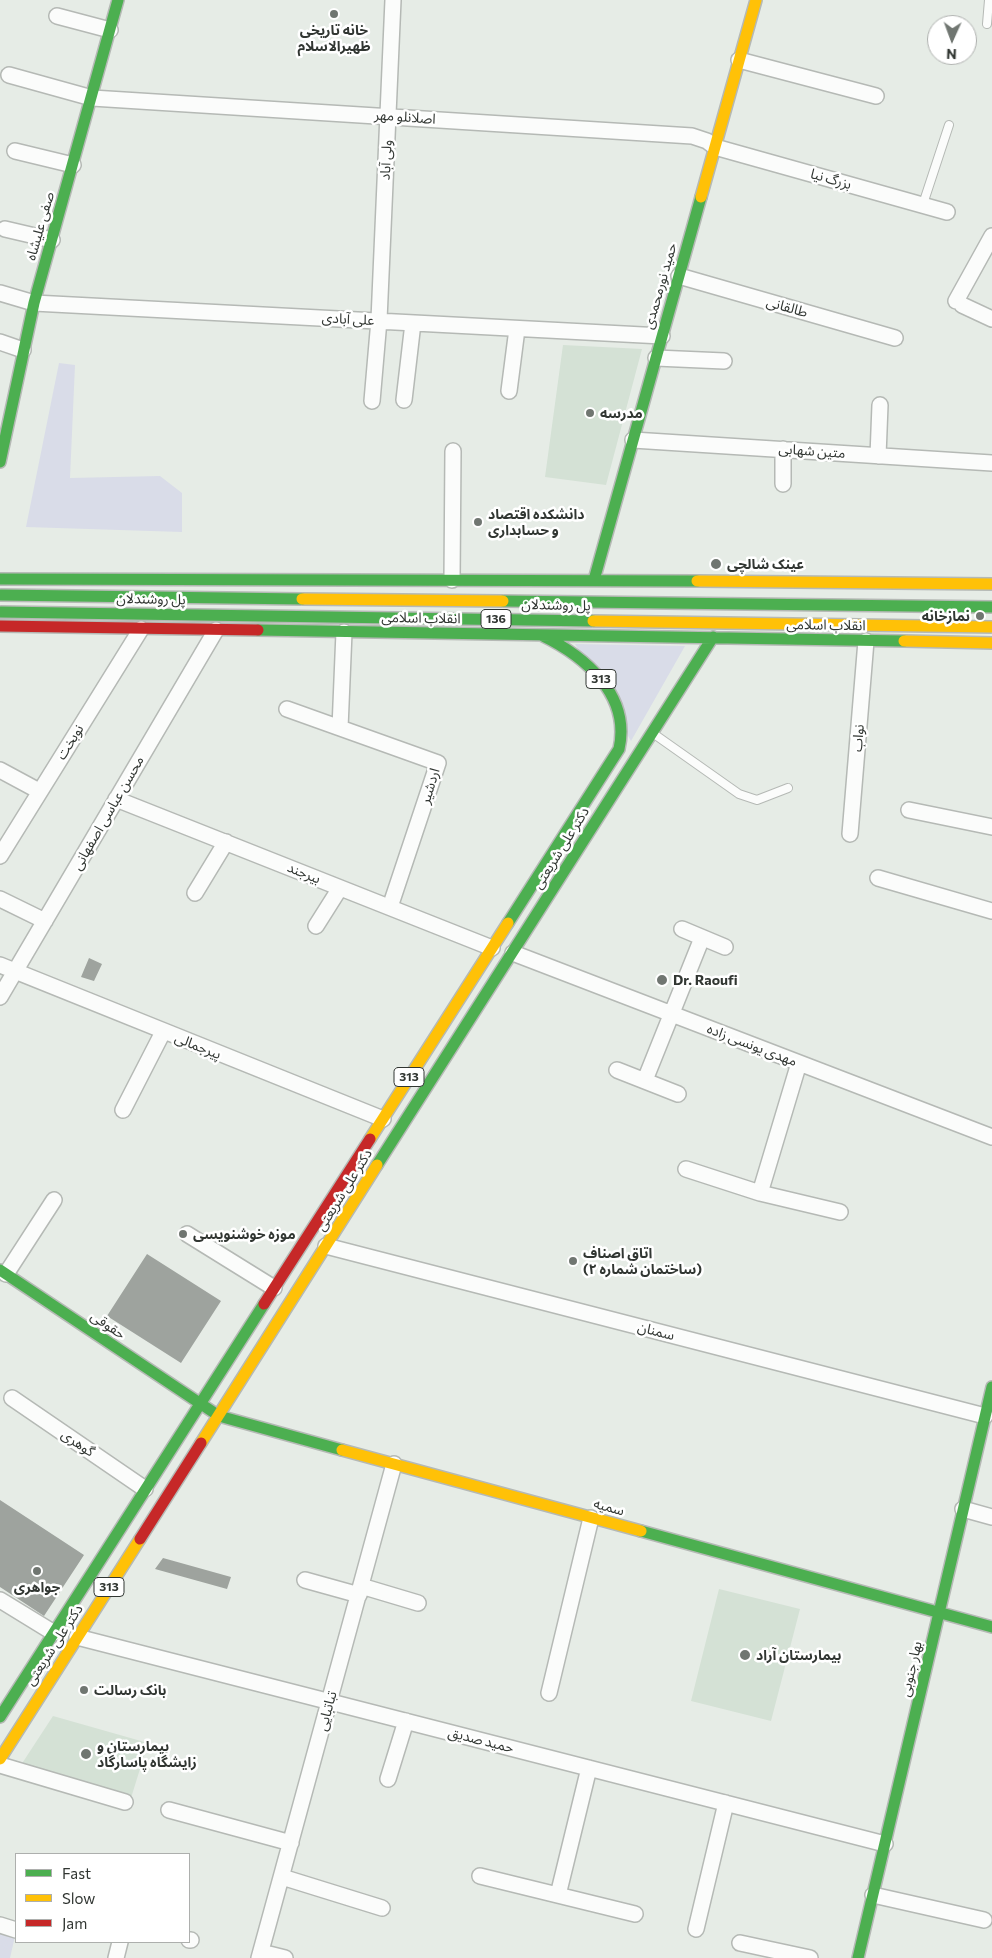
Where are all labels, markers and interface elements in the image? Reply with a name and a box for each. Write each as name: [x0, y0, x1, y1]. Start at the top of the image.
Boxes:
marker: خانه تاریخی ظهیرالاسلام: [328, 8, 340, 20]
north arrow: [927, 15, 977, 65]
place label: خانه تاریخی ظهیرالاسلام: [297, 22, 371, 54]
text: N: [946, 46, 957, 63]
street label: اصلانلو مهر: [374, 106, 436, 128]
street label: ولی آباد: [377, 139, 395, 181]
street label: بزرگ نیا: [809, 165, 853, 193]
street label: صفی علیشاه: [22, 190, 58, 262]
street label: حمید نورمحمدی: [640, 241, 680, 331]
street label: طالقانی: [764, 293, 810, 321]
street label: علی آبادی: [321, 309, 375, 329]
place label: مدرسه: [600, 405, 643, 421]
marker: مدرسه: [584, 407, 596, 419]
street label: متین شهابی: [778, 440, 846, 462]
place label: دانشکده اقتصاد و حسابداری: [488, 506, 585, 538]
marker: دانشکده اقتصاد و حسابداری: [472, 516, 484, 528]
place label: عينک شالچی: [727, 556, 804, 572]
marker: عينک شالچی: [709, 557, 723, 571]
street label: پل روشندلان: [116, 590, 186, 608]
street label: پل روشندلان: [521, 596, 591, 614]
place label: نمازخانه: [922, 608, 970, 624]
street label: انقلاب اسلامی: [381, 609, 461, 627]
road number: 136: [481, 610, 511, 628]
marker: نمازخانه: [974, 610, 986, 622]
street label: انقلاب اسلامی: [786, 616, 866, 634]
road number: 313: [586, 670, 616, 689]
street label: نوبخت: [53, 721, 87, 763]
street label: نواب: [848, 724, 868, 752]
street label: محسن عباسی اصفهانی: [68, 753, 148, 873]
street label: اردشیر: [417, 766, 443, 806]
street label: دکتر علی شریعتی: [529, 804, 593, 892]
street label: بیرجند: [285, 859, 323, 887]
place label: Dr. Raoufi: [673, 972, 738, 988]
marker: Dr. Raoufi: [655, 973, 669, 987]
street label: مهدی یونسی زاده: [705, 1020, 799, 1070]
street label: پیرجمالی: [172, 1029, 224, 1063]
road number: 313: [394, 1068, 424, 1086]
street label: دکتر علی شریعتی: [312, 1146, 376, 1234]
place label: موزه خوشنویسی: [193, 1226, 296, 1242]
marker: موزه خوشنویسی: [177, 1228, 189, 1240]
place label: اتاق اصناف (ساختمان شماره ۲): [583, 1245, 702, 1278]
marker: اتاق اصناف (ساختمان شماره ۲): [567, 1255, 579, 1267]
street label: حقوقی: [87, 1307, 129, 1343]
street label: سمنان: [636, 1318, 676, 1344]
street label: گوهری: [58, 1426, 98, 1460]
street label: سمیه: [592, 1495, 626, 1519]
marker: جواهری: [31, 1565, 43, 1577]
road number: 313: [94, 1578, 124, 1596]
place label: جواهری: [14, 1579, 60, 1595]
street label: دکتر علی شریعتی: [22, 1601, 86, 1689]
street label: بهار جنوبی: [896, 1640, 926, 1698]
place label: بیمارستان آراد: [756, 1647, 841, 1663]
marker: بیمارستان آراد: [738, 1648, 752, 1662]
place label: بانک رسالت: [94, 1682, 167, 1698]
marker: بانک رسالت: [78, 1684, 90, 1696]
street label: تباتبایی: [314, 1689, 340, 1733]
street label: حمید صدیق: [446, 1724, 516, 1756]
place label: بیمارستان و زایشگاه پاسارگاد: [97, 1738, 197, 1770]
marker: بیمارستان و زایشگاه پاسارگاد: [79, 1747, 93, 1761]
legend: [15, 1853, 190, 1943]
text: Fast: [62, 1864, 91, 1882]
text: Slow: [62, 1889, 95, 1907]
text: Jam: [62, 1914, 87, 1932]

